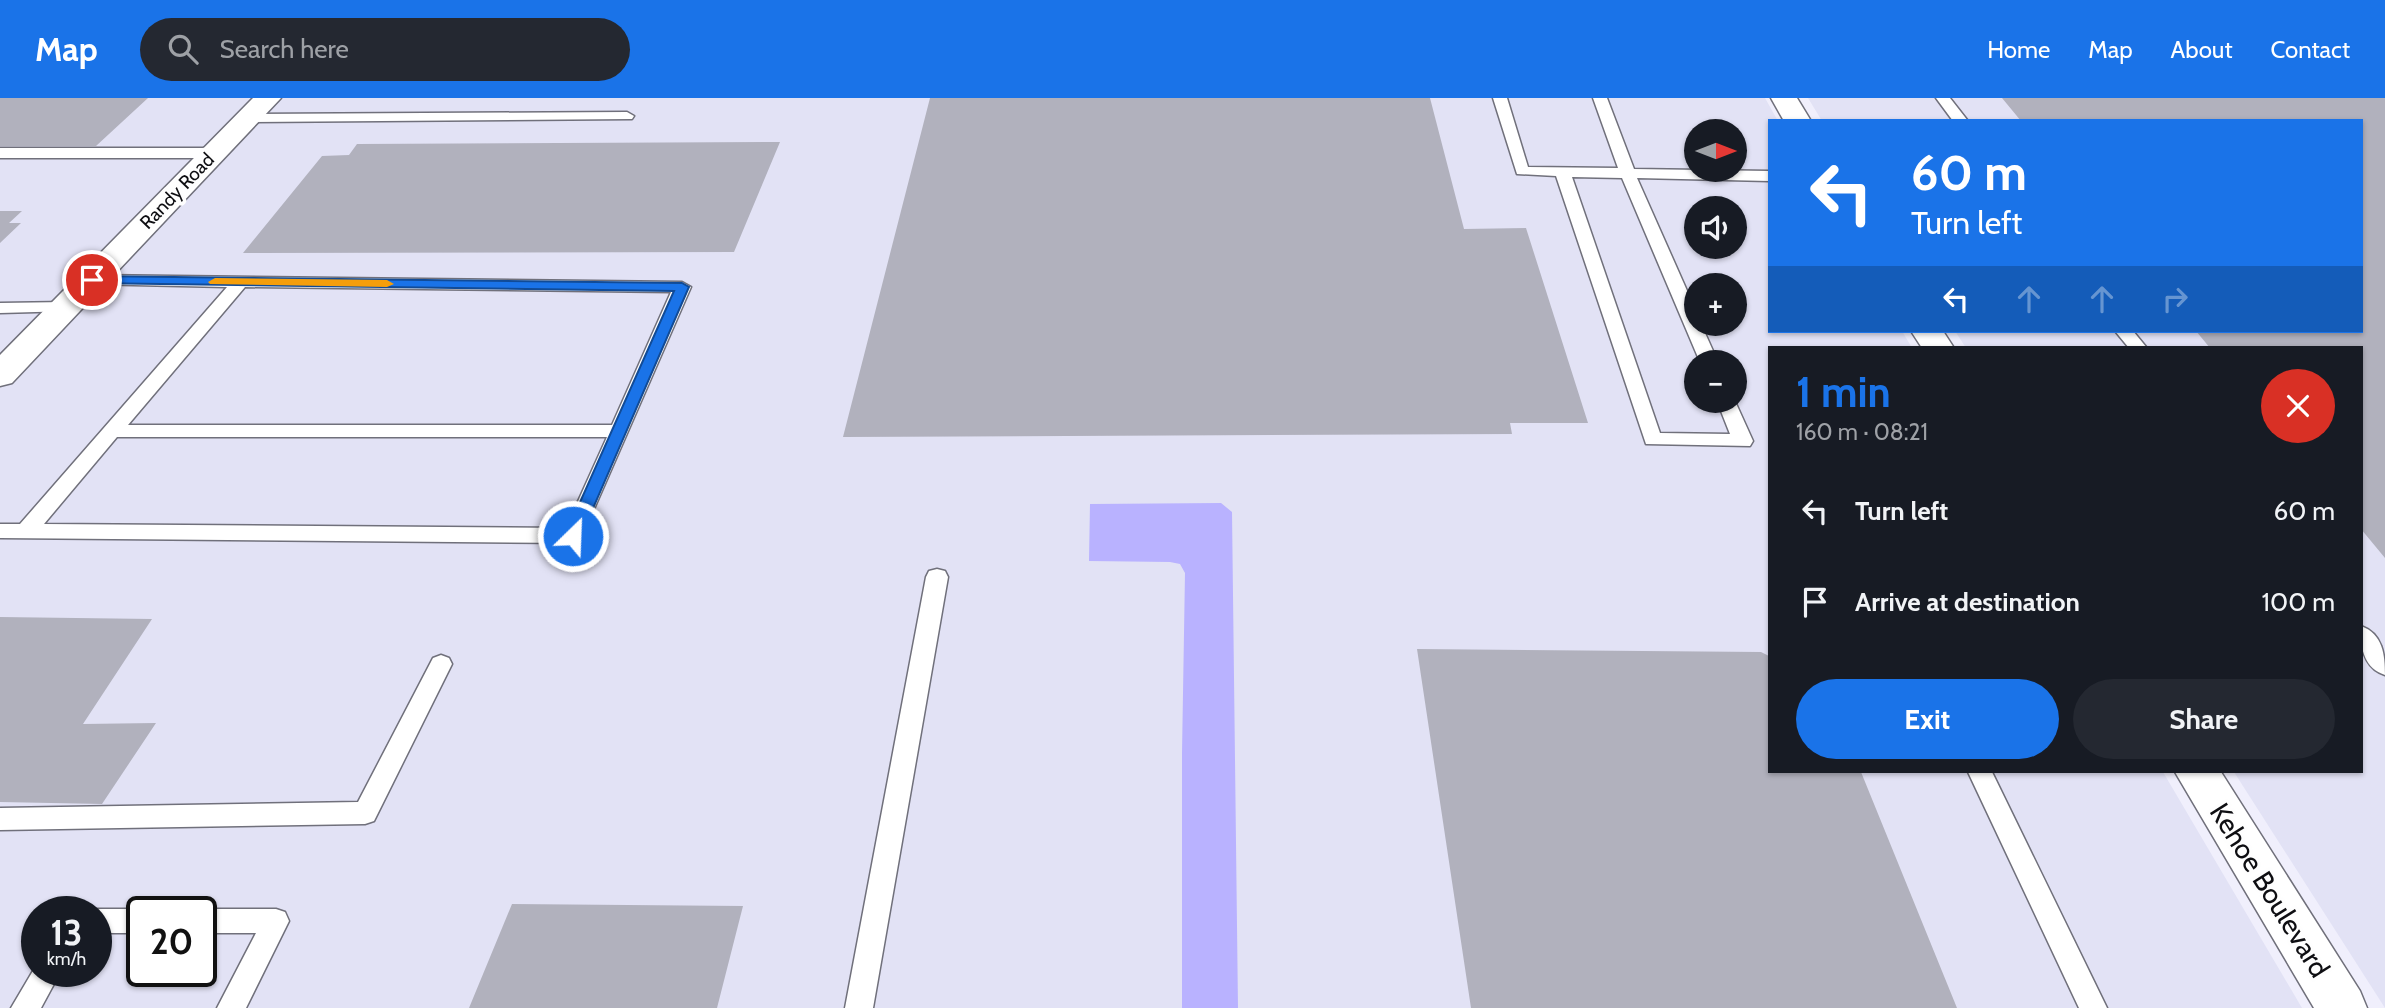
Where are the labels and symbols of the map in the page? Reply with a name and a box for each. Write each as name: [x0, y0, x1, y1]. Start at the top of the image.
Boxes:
north arrow: [1684, 119, 1746, 182]
street label: Randy Road: [135, 148, 219, 234]
pin: [62, 250, 122, 310]
position arrow: [536, 499, 610, 573]
street label: Kehoe Boulevard: [2203, 797, 2337, 983]
speed limit sign: 20: [126, 896, 217, 987]

